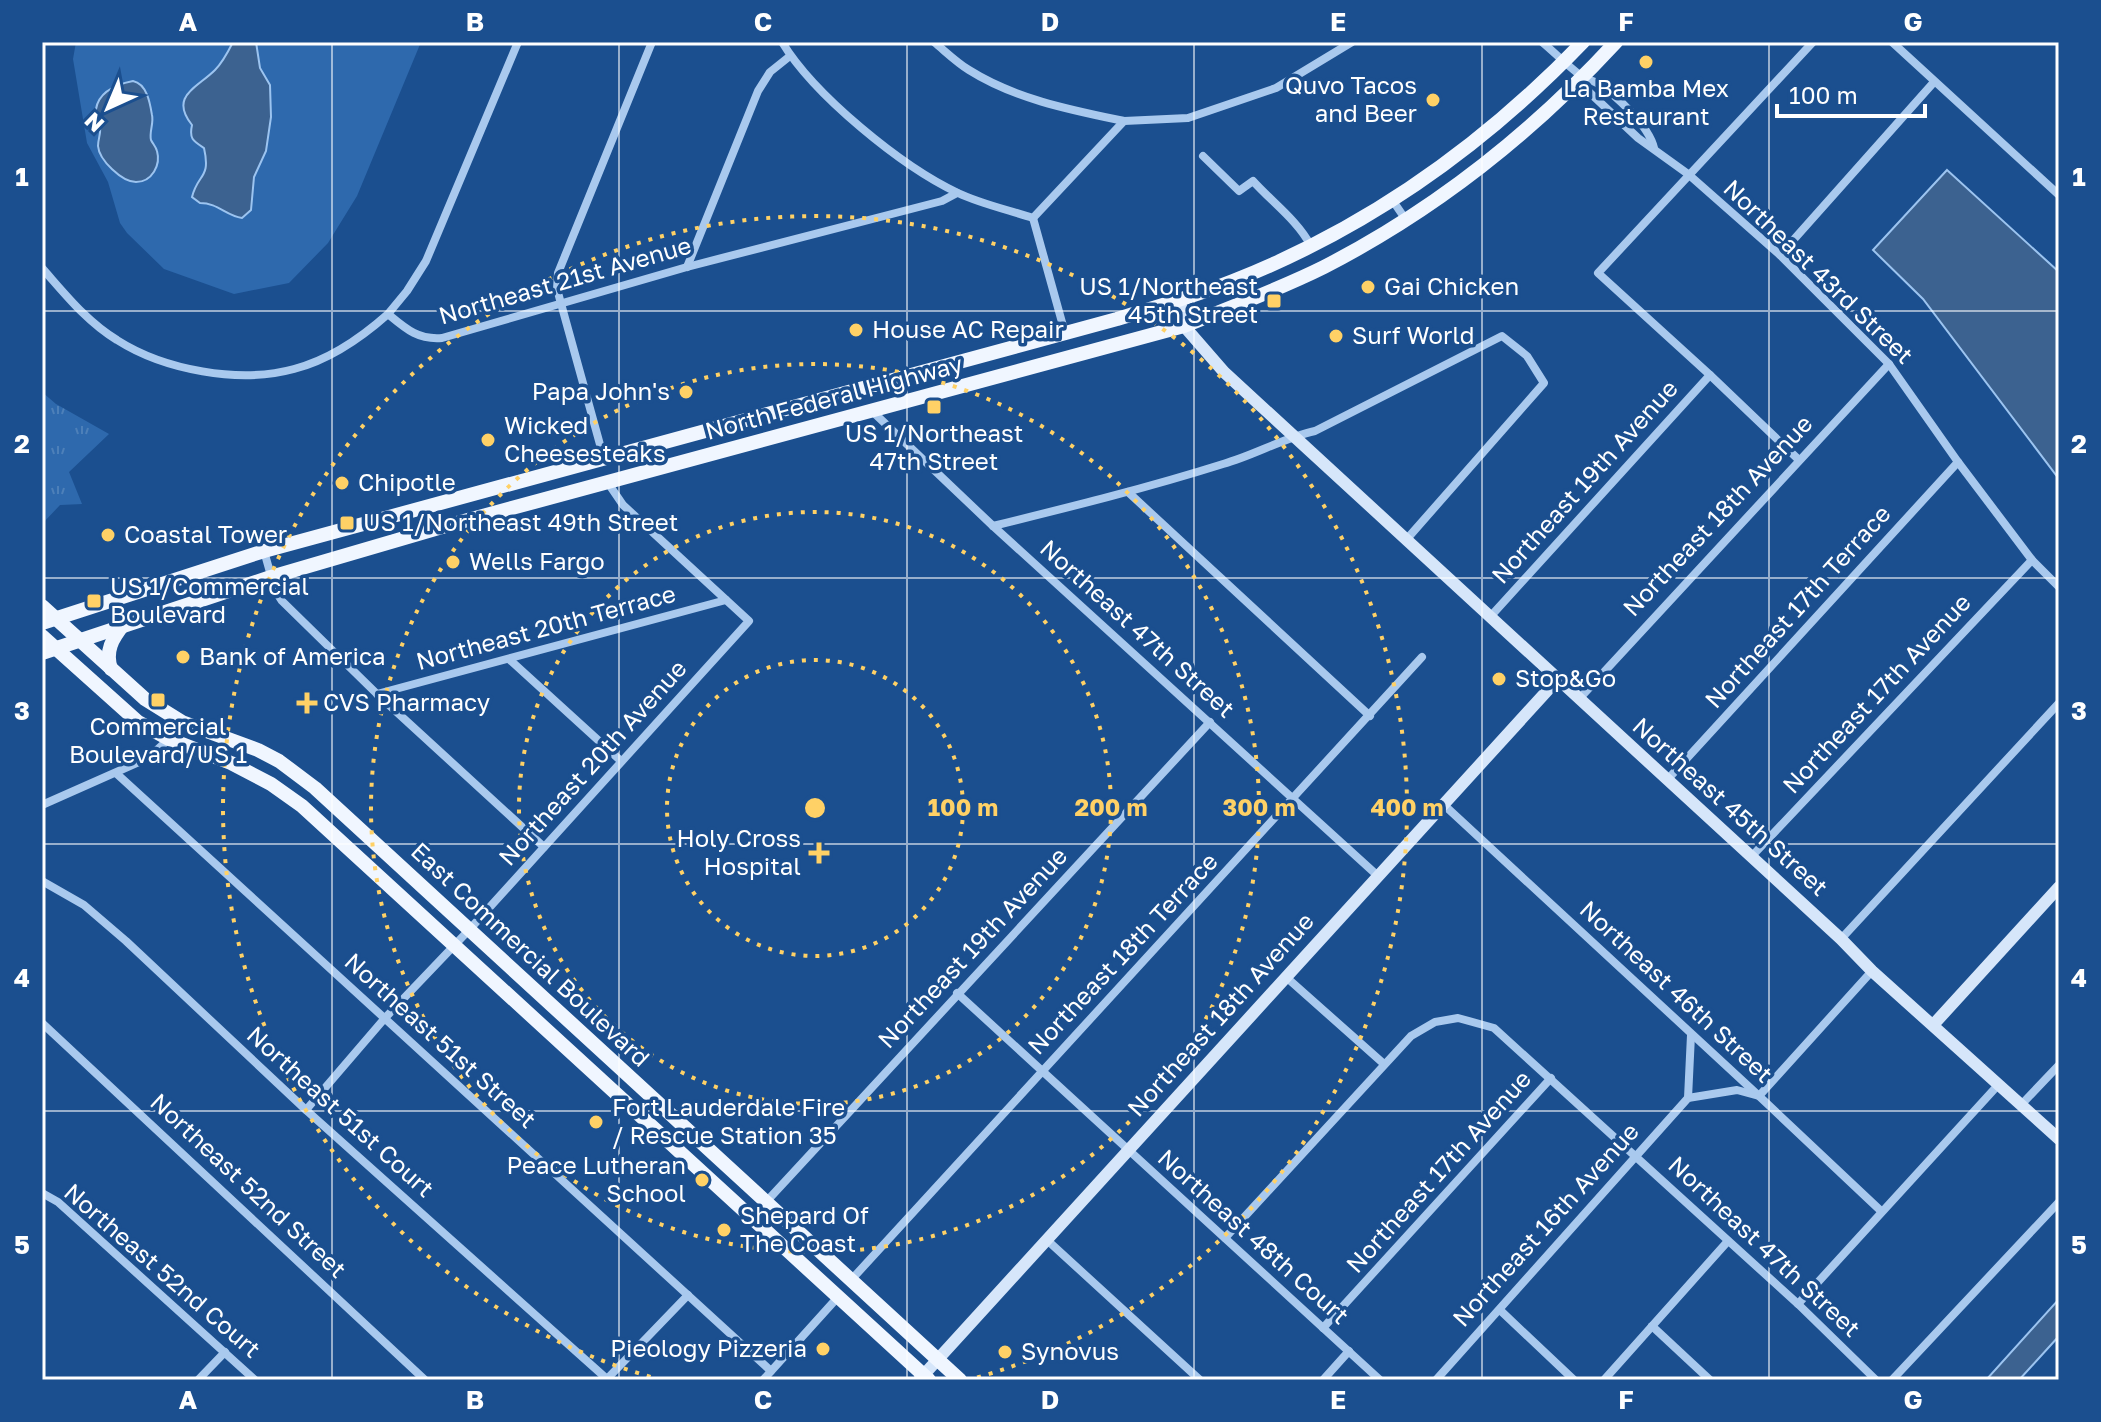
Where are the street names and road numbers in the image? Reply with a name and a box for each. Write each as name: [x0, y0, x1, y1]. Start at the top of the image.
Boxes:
street label: Northeast 43rd Street: [1718, 173, 1920, 369]
street label: Northeast 21st Avenue: [435, 230, 694, 330]
street label: North Federal Highway: [702, 348, 965, 445]
street label: Northeast 19th Avenue: [1485, 373, 1683, 589]
street label: Northeast 18th Avenue: [1616, 409, 1818, 621]
street label: Northeast 17th Terrace: [1698, 499, 1896, 713]
street label: Northeast 47th Street: [1035, 533, 1241, 723]
street label: Northeast 20th Terrace: [413, 578, 679, 675]
street label: Northeast 17th Avenue: [1776, 587, 1976, 799]
street label: Northeast 20th Avenue: [492, 653, 692, 871]
street label: Northeast 45th Street: [1627, 711, 1835, 901]
street label: East Commercial Boulevard: [406, 836, 656, 1072]
street label: Northeast 19th Avenue: [871, 841, 1072, 1053]
street label: Northeast 18th Terrace: [1021, 846, 1223, 1060]
street label: Northeast 46th Street: [1575, 894, 1780, 1088]
street label: Northeast 18th Avenue: [1121, 906, 1319, 1122]
street label: Northeast 51st Street: [339, 946, 543, 1133]
street label: Northeast 51st Court: [242, 1019, 440, 1202]
street label: Northeast 17th Avenue: [1339, 1064, 1536, 1278]
street label: Northeast 52nd Street: [145, 1087, 353, 1283]
street label: Northeast 16th Avenue: [1446, 1116, 1644, 1332]
street label: Northeast 48th Court: [1153, 1142, 1355, 1329]
street label: Northeast 47th Street: [1663, 1150, 1867, 1342]
street label: Northeast 52nd Court: [59, 1177, 267, 1363]

